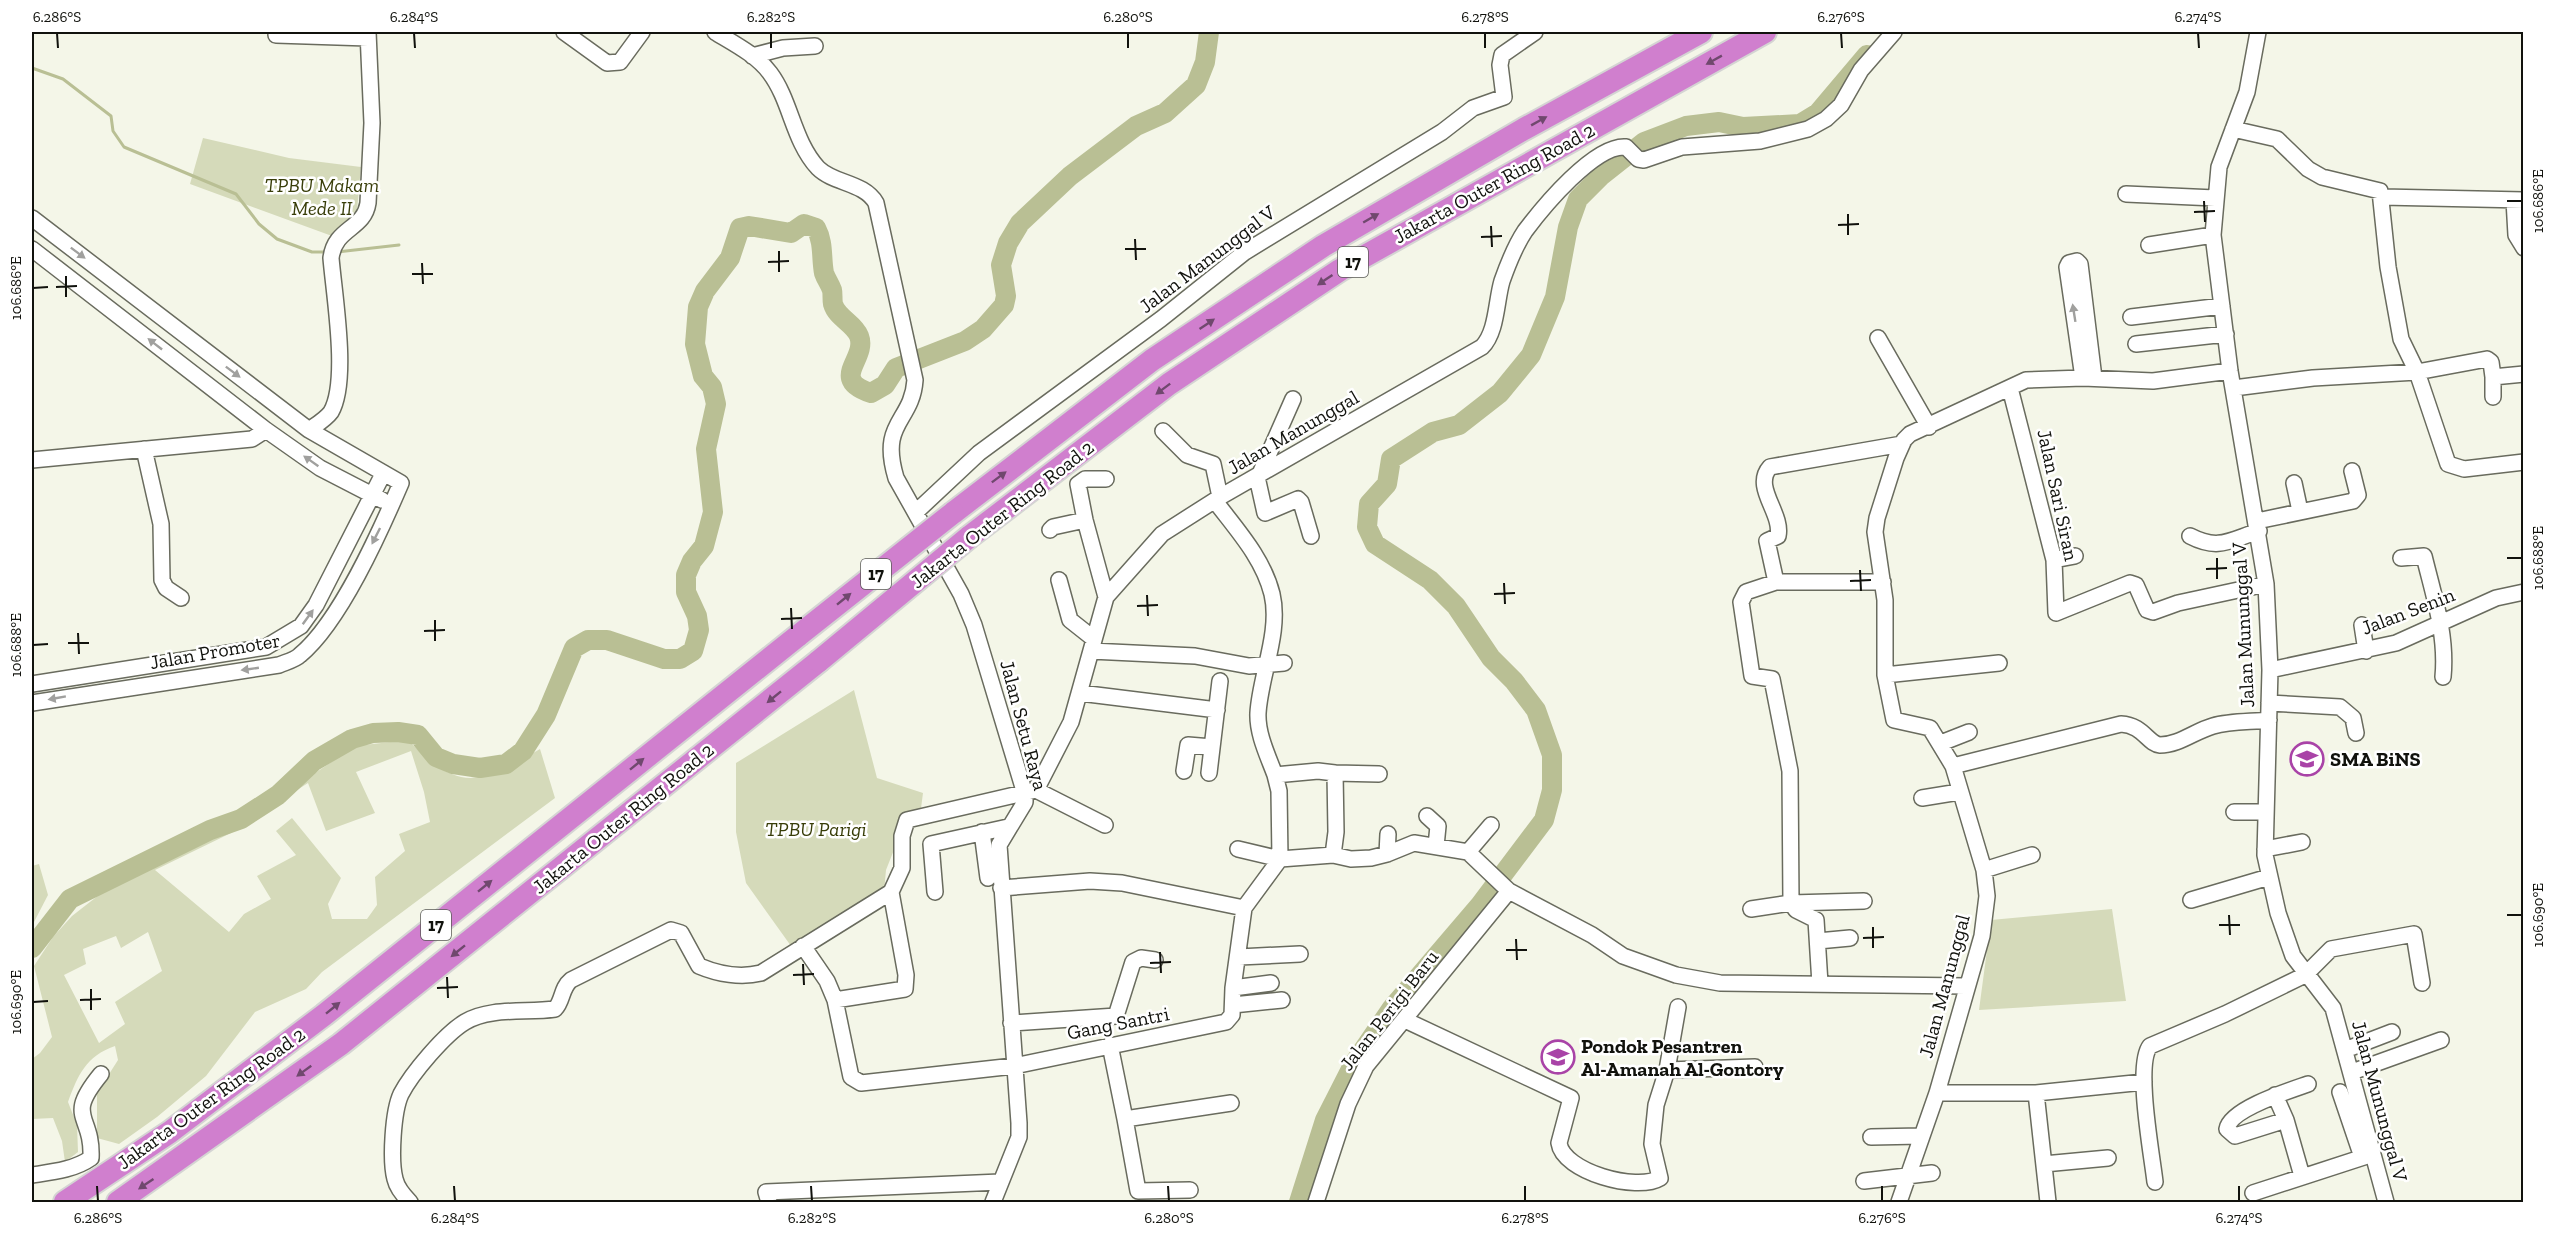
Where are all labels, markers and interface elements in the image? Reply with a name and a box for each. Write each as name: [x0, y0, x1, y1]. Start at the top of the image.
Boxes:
text: 6.286°S: [33, 8, 81, 26]
text: 6.284°S: [390, 8, 438, 26]
text: 6.282°S: [747, 8, 795, 26]
text: 6.280°S: [1103, 8, 1153, 26]
text: 6.278°S: [1461, 8, 1509, 26]
text: 6.276°S: [1817, 8, 1865, 26]
text: 6.274°S: [2174, 8, 2222, 26]
one-way arrow: [1705, 55, 1722, 65]
one-way arrow: [1531, 116, 1548, 126]
street label: Jakarta Outer Ring Road 2: [1389, 118, 1599, 248]
text: 106.686°E: [2529, 169, 2547, 233]
park label: TPBU Makam Mede II: [265, 173, 379, 220]
street label: Jalan Manunggal V: [1134, 200, 1280, 318]
one-way arrow: [1363, 213, 1380, 223]
one-way arrow: [70, 247, 86, 260]
road number: 17: [1338, 247, 1368, 277]
text: 106.686°E: [7, 256, 25, 320]
one-way arrow: [1317, 274, 1333, 285]
one-way arrow: [2069, 303, 2078, 322]
one-way arrow: [1198, 318, 1215, 329]
one-way arrow: [147, 338, 163, 350]
one-way arrow: [225, 365, 240, 377]
one-way arrow: [1155, 382, 1171, 395]
street label: Jalan Manunggal: [1223, 385, 1363, 479]
street label: Jalan Sari Siran: [2032, 427, 2084, 563]
street label: Jakarta Outer Ring Road 2: [905, 435, 1099, 593]
one-way arrow: [303, 455, 319, 467]
one-way arrow: [991, 471, 1007, 483]
text: 106.688°E: [2529, 526, 2547, 590]
one-way arrow: [371, 528, 381, 545]
street label: Jalan Mununggal V: [2227, 542, 2259, 708]
road number: 17: [861, 559, 891, 589]
street label: Jalan Senin: [2358, 582, 2458, 640]
one-way arrow: [837, 593, 852, 606]
one-way arrow: [302, 609, 314, 625]
text: 106.688°E: [7, 613, 25, 677]
street label: Jalan Promoter: [148, 628, 282, 674]
street label: Jalan Setu Raya: [995, 657, 1053, 793]
one-way arrow: [240, 665, 259, 674]
one-way arrow: [766, 691, 782, 704]
one-way arrow: [48, 694, 67, 703]
street label: Jakarta Outer Ring Road 2: [528, 737, 718, 899]
school or university icon: SMA BiNS: [2289, 741, 2325, 777]
place label: SMA BiNS: [2330, 747, 2421, 771]
one-way arrow: [630, 759, 645, 771]
park label: TPBU Parigi: [765, 817, 867, 841]
one-way arrow: [477, 880, 492, 893]
text: 106.690°E: [2529, 883, 2547, 947]
road number: 17: [421, 910, 451, 940]
street label: Jalan Manunggal: [1913, 912, 1975, 1060]
one-way arrow: [450, 944, 466, 957]
street label: Jalan Perigi Baru: [1335, 945, 1443, 1075]
text: 106.690°E: [7, 970, 25, 1034]
one-way arrow: [325, 1001, 341, 1014]
street label: Gang Santri: [1065, 1001, 1172, 1045]
street label: Jalan Mununggal V: [2347, 1018, 2413, 1184]
street label: Jakarta Outer Ring Road 2: [112, 1022, 310, 1174]
place label: Pondok Pesantren Al-Amanah Al-Gontory: [1581, 1034, 1784, 1081]
school or university icon: Pondok Pesantren Al-Amanah Al-Gontory: [1540, 1039, 1576, 1075]
one-way arrow: [297, 1065, 313, 1077]
one-way arrow: [138, 1178, 154, 1190]
text: 6.286°S: [74, 1209, 122, 1227]
text: 6.284°S: [431, 1209, 479, 1227]
text: 6.282°S: [788, 1209, 836, 1227]
text: 6.280°S: [1144, 1209, 1194, 1227]
text: 6.278°S: [1501, 1209, 1549, 1227]
text: 6.276°S: [1858, 1209, 1906, 1227]
text: 6.274°S: [2215, 1209, 2263, 1227]

